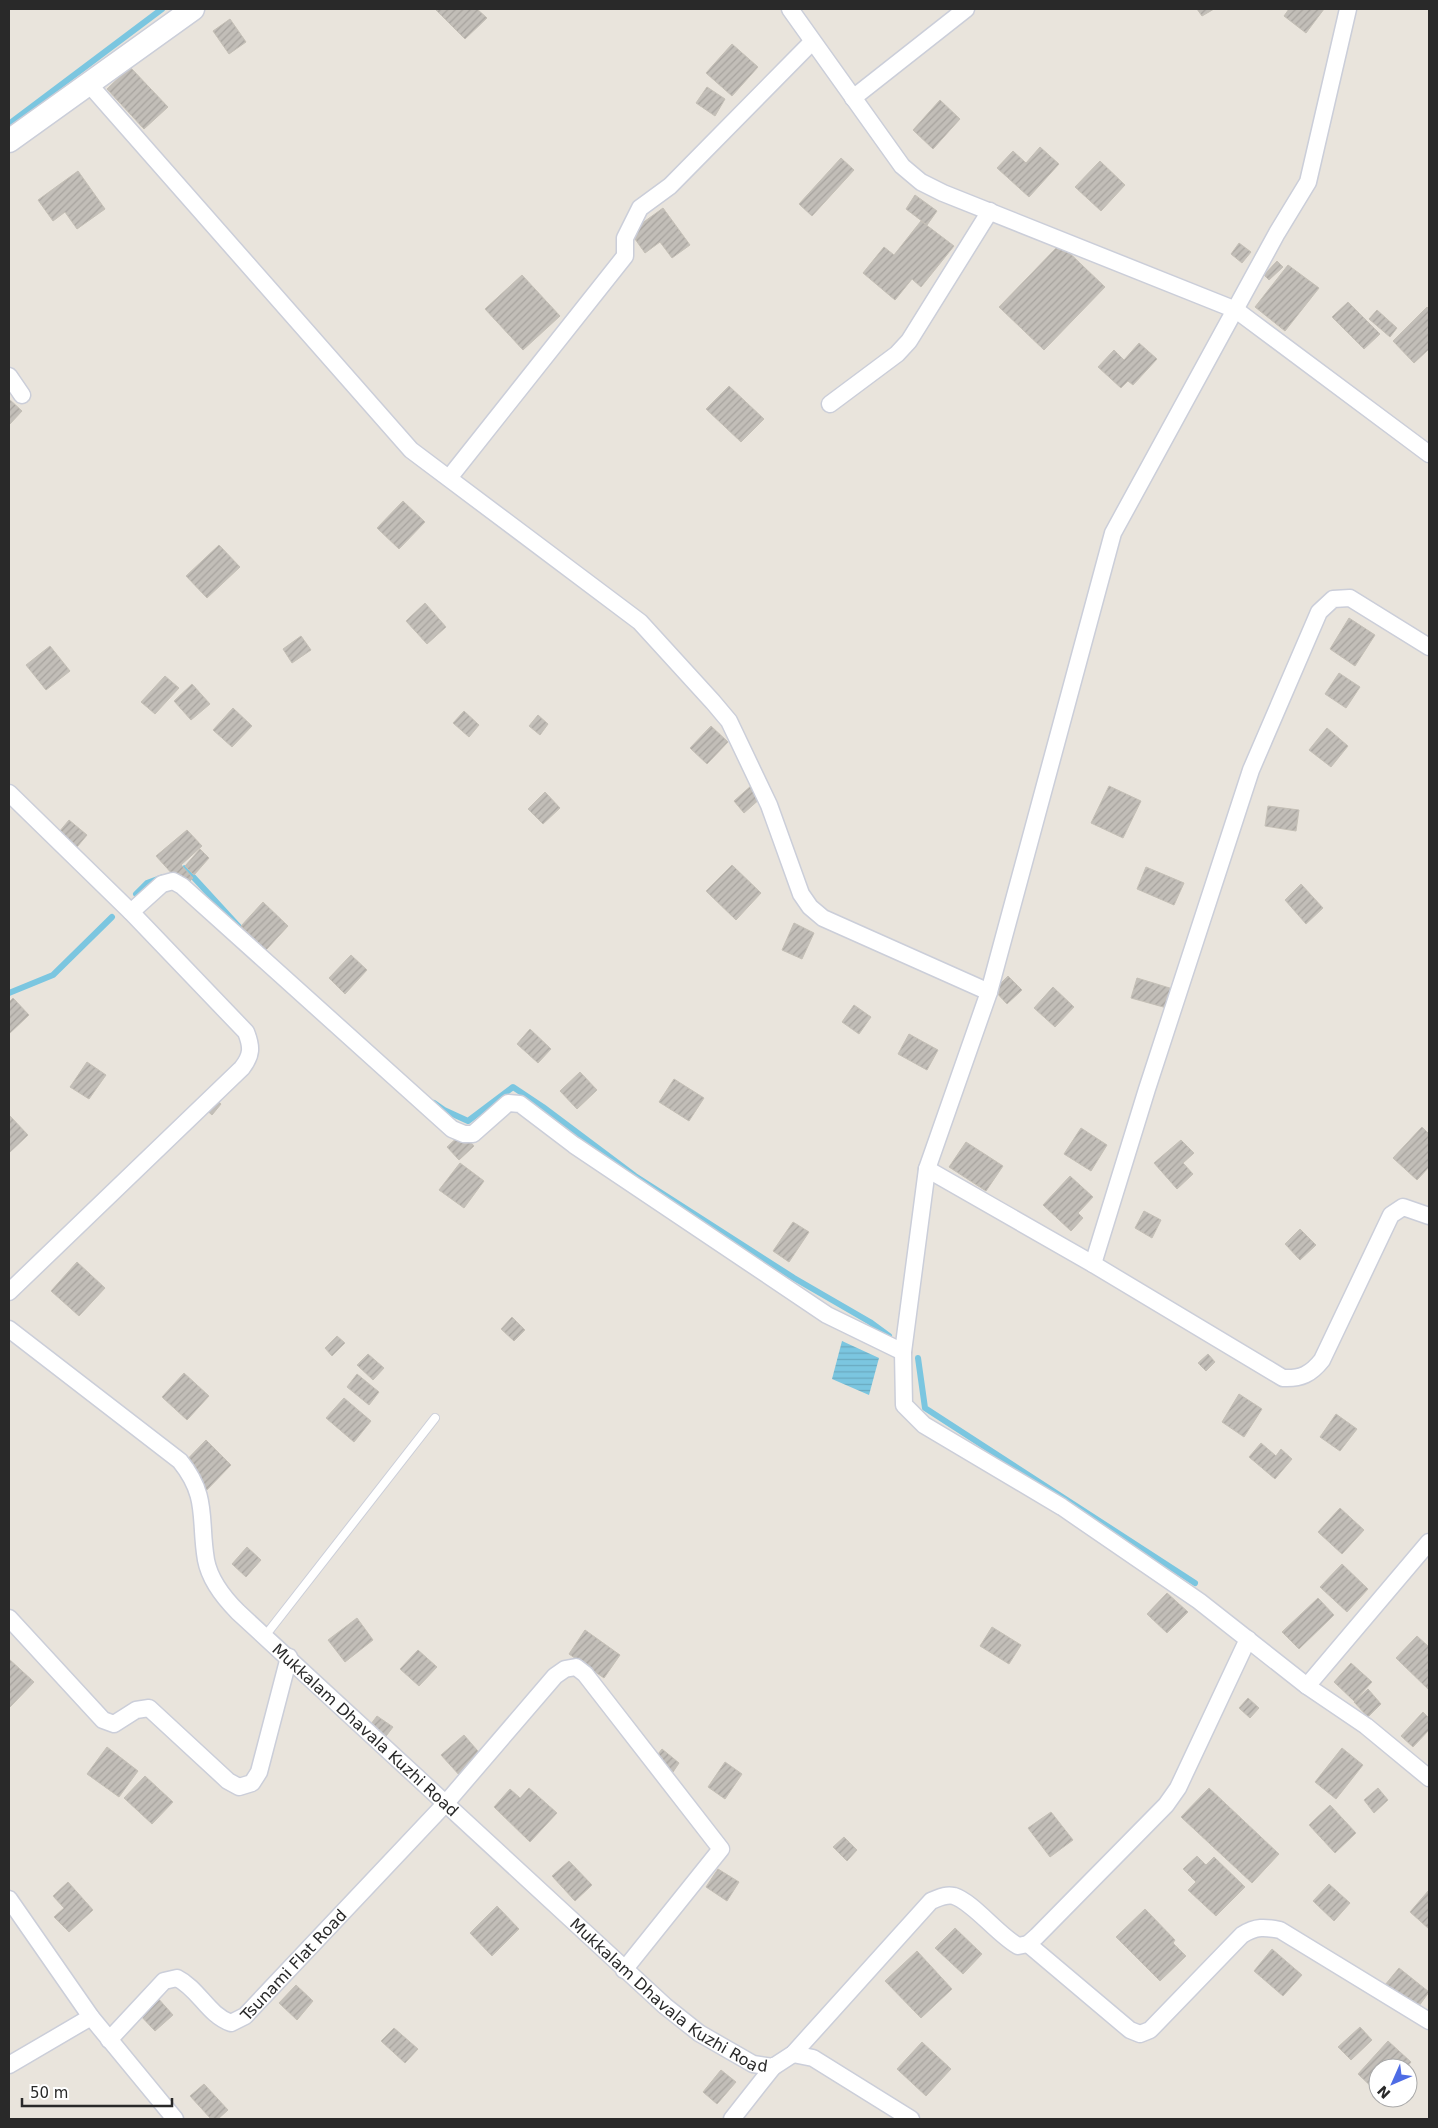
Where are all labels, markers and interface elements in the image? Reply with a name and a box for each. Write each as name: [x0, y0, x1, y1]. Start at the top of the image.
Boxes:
street label: Mukkalam Dhavala Kuzhi Road: [268, 1640, 462, 1820]
street label: Tsunami Flat Road: [236, 1906, 351, 2025]
street label: Mukkalam Dhavala Kuzhi Road: [566, 1914, 769, 2076]
north arrow: [1368, 2058, 1418, 2108]
scale bar: [22, 2076, 172, 2108]
text: N: [1374, 2082, 1394, 2102]
text: 50 m: [30, 2084, 68, 2102]

